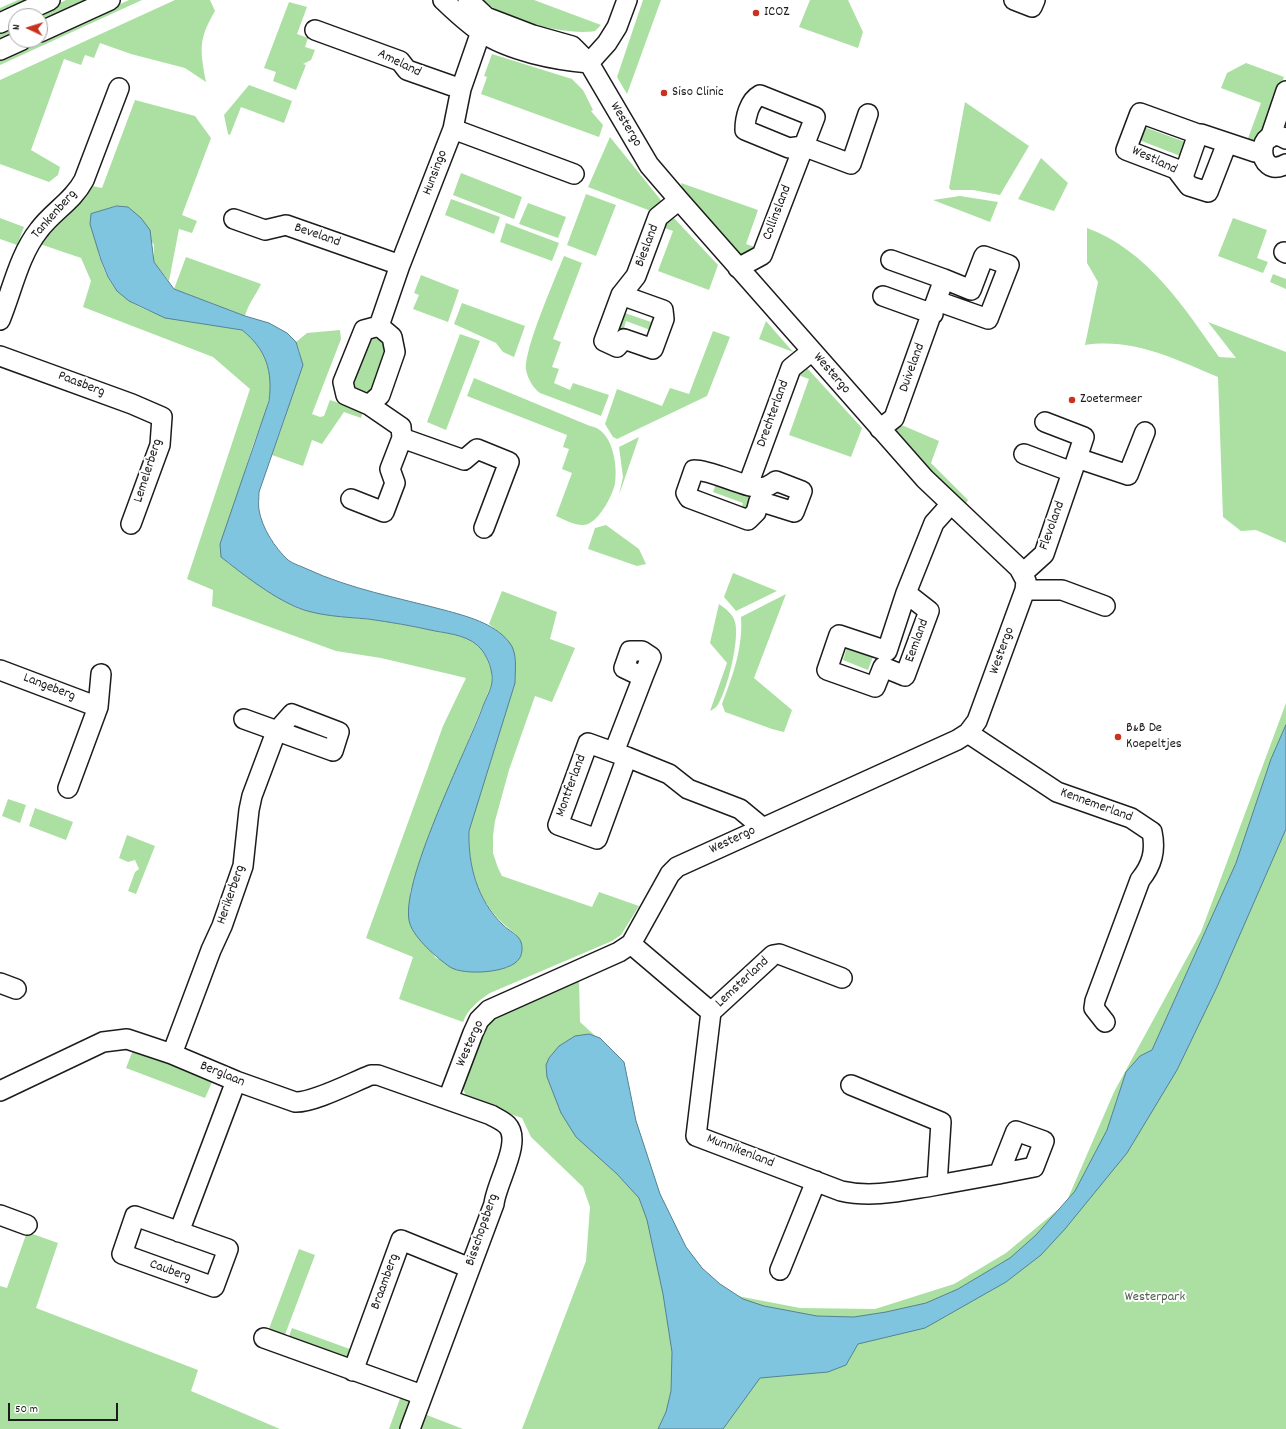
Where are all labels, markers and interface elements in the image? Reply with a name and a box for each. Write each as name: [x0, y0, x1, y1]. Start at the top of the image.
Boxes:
place label: ICOZ: [764, 5, 789, 21]
north arrow: [8, 8, 48, 48]
marker: ICOZ: [751, 8, 761, 18]
text: N: [9, 24, 25, 31]
street label: Ameland: [374, 46, 424, 82]
place label: Siso Clinic: [672, 85, 724, 101]
marker: Siso Clinic: [659, 88, 669, 98]
street label: Westergo: [605, 100, 645, 150]
street label: Westland: [1129, 143, 1179, 179]
street label: Hunsingo: [420, 148, 452, 198]
street label: Collinsland: [760, 183, 796, 243]
street label: Tankenberg: [28, 187, 82, 243]
street label: Beveland: [292, 220, 342, 252]
street label: Biesland: [632, 222, 664, 270]
street label: Duiveland: [896, 341, 930, 395]
street label: Westergo: [809, 350, 853, 398]
street label: Paasberg: [55, 368, 107, 402]
street label: Drechterland: [754, 378, 794, 450]
place label: Zoetermeer: [1080, 392, 1142, 408]
marker: Zoetermeer: [1067, 395, 1077, 405]
street label: Lemelerberg: [131, 437, 167, 505]
street label: Flevoland: [1036, 499, 1070, 553]
street label: Eemland: [902, 617, 934, 665]
street label: Westergo: [987, 625, 1019, 677]
street label: Langeberg: [21, 670, 77, 706]
place label: B&B De Koepeltjes: [1126, 721, 1182, 754]
marker: B&B De Koepeltjes: [1113, 732, 1123, 742]
street label: Montferland: [553, 752, 591, 820]
street label: Kennemerland: [1058, 785, 1134, 827]
street label: Westergo: [707, 823, 759, 859]
street label: Herikerberg: [214, 863, 250, 927]
street label: Lemsterland: [713, 954, 773, 1012]
street label: Westergo: [453, 1018, 489, 1070]
street label: Berglaan: [197, 1058, 247, 1092]
street label: Munnikenland: [704, 1131, 776, 1173]
street label: Bisschopsberg: [463, 1192, 503, 1268]
street label: Braamberg: [368, 1252, 404, 1312]
street label: Cauberg: [147, 1257, 193, 1287]
park label: Westerpark: [1125, 1290, 1185, 1306]
scale bar: [10, 1395, 120, 1421]
text: 50 m: [15, 1401, 38, 1418]

